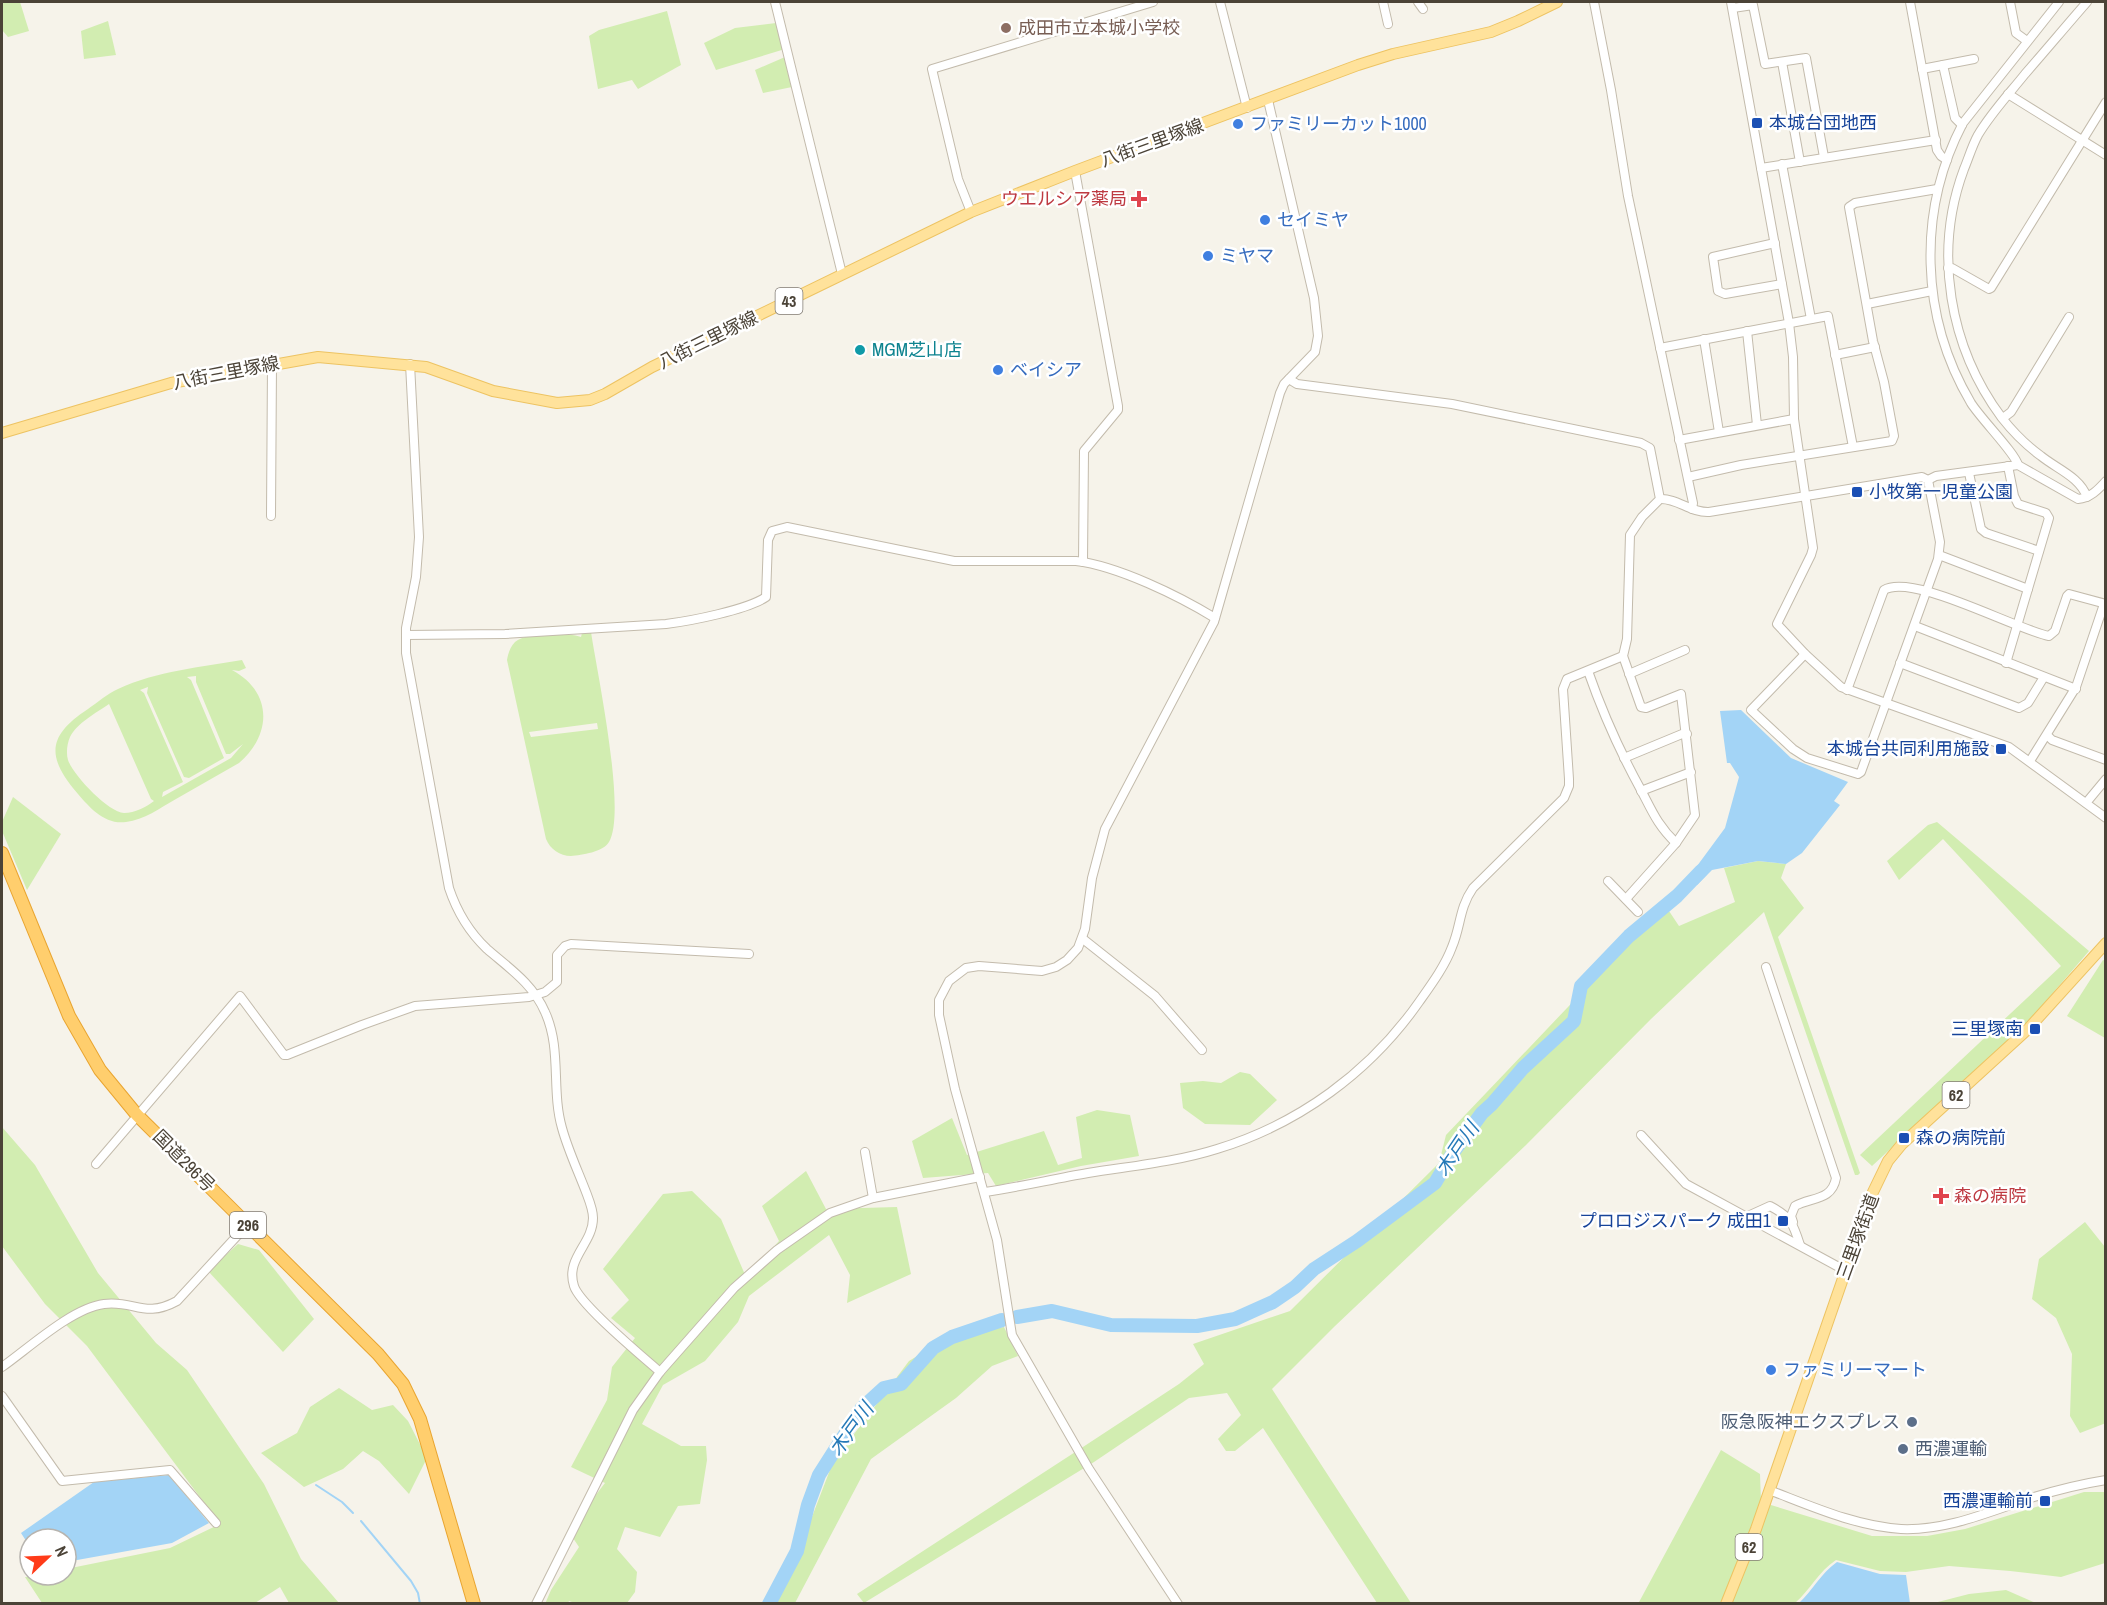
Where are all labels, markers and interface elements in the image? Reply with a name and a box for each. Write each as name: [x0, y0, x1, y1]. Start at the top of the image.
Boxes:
place label: 成田市立本城小学校: [1018, 15, 1180, 40]
marker: 成田市立本城小学校: [999, 21, 1013, 35]
place label: 本城台団地西: [1769, 110, 1877, 135]
place label: ファミリーカット1000: [1250, 111, 1427, 136]
street label: 八街三里塚線: [1097, 112, 1207, 173]
marker: 本城台団地西: [1750, 116, 1764, 130]
marker: ファミリーカット1000: [1231, 117, 1245, 131]
place label: ウエルシア薬局: [1001, 186, 1127, 211]
marker: ウエルシア薬局: [1132, 192, 1146, 206]
place label: セイミヤ: [1277, 207, 1349, 232]
marker: セイミヤ: [1258, 213, 1272, 227]
place label: ミヤマ: [1220, 243, 1274, 268]
marker: ミヤマ: [1201, 249, 1215, 263]
road number: 43: [776, 288, 802, 314]
street label: 八街三里塚線: [654, 305, 762, 374]
place label: MGM芝山店: [872, 337, 962, 362]
marker: MGM芝山店: [853, 343, 867, 357]
street label: 八街三里塚線: [171, 350, 281, 395]
place label: ベイシア: [1010, 357, 1082, 382]
marker: ベイシア: [991, 363, 1005, 377]
place label: 小牧第一児童公園: [1869, 479, 2013, 504]
marker: 小牧第一児童公園: [1850, 485, 1864, 499]
place label: 本城台共同利用施設: [1827, 736, 1989, 761]
marker: 本城台共同利用施設: [1994, 742, 2008, 756]
place label: 三里塚南: [1951, 1016, 2023, 1041]
marker: 三里塚南: [2028, 1022, 2042, 1036]
road number: 62: [1942, 1082, 1970, 1108]
water label: 木戸川: [1429, 1115, 1486, 1181]
street label: 国道296号: [148, 1124, 221, 1197]
place label: 森の病院前: [1916, 1125, 2006, 1150]
marker: 森の病院前: [1897, 1131, 1911, 1145]
place label: 森の病院: [1954, 1183, 2026, 1208]
marker: 森の病院: [1932, 1187, 1950, 1205]
street label: 三里塚街道: [1830, 1190, 1885, 1283]
place label: プロロジスパーク 成田1: [1579, 1208, 1772, 1233]
road number: 296: [230, 1212, 266, 1238]
marker: プロロジスパーク 成田1: [1776, 1214, 1790, 1228]
place label: ファミリーマート: [1783, 1357, 1927, 1382]
marker: ファミリーマート: [1764, 1363, 1778, 1377]
water label: 木戸川: [822, 1395, 880, 1461]
place label: 阪急阪神エクスプレス: [1721, 1409, 1900, 1434]
marker: 阪急阪神エクスプレス: [1905, 1415, 1919, 1429]
place label: 西濃運輸: [1915, 1436, 1987, 1461]
marker: 西濃運輸: [1896, 1442, 1910, 1456]
place label: 西濃運輸前: [1943, 1488, 2033, 1513]
marker: 西濃運輸前: [2038, 1494, 2052, 1508]
north arrow: [18, 1527, 78, 1587]
road number: 62: [1736, 1534, 1762, 1560]
text: N: [50, 1542, 74, 1560]

